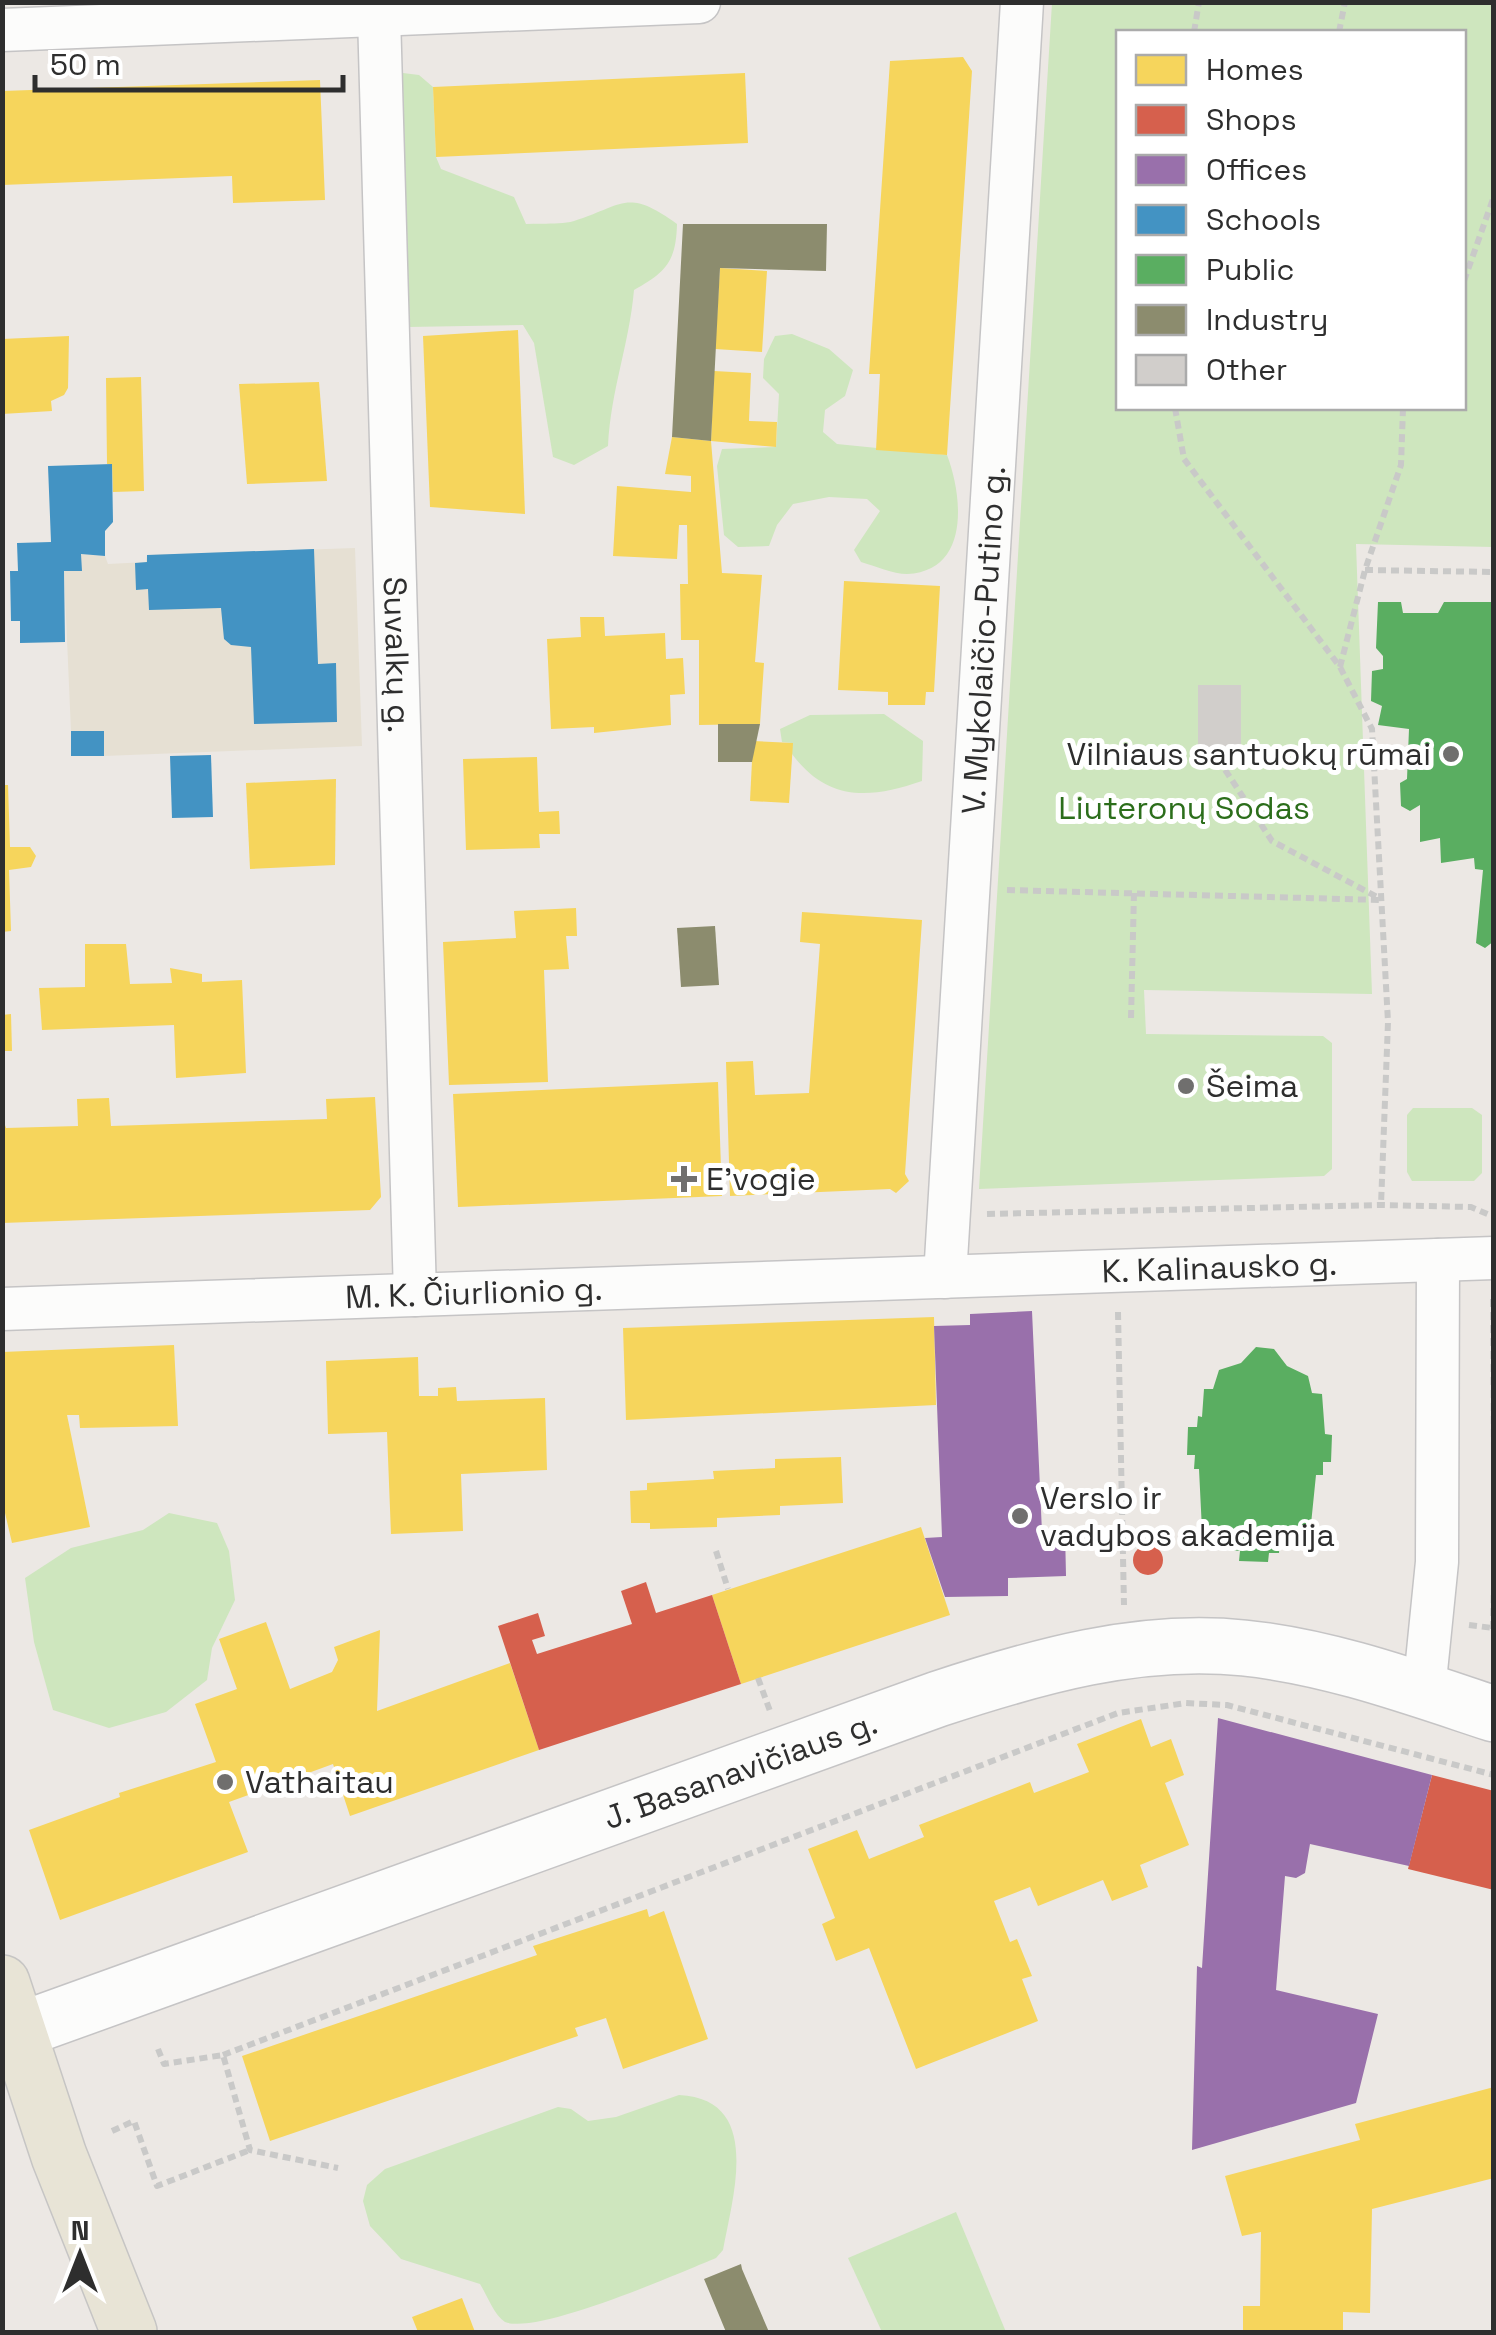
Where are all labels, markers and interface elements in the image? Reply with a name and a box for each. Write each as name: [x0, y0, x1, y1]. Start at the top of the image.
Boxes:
scale bar: [35, 30, 342, 92]
legend: [1116, 30, 1466, 410]
text: 50 m: [50, 45, 121, 84]
text: Homes: [1206, 50, 1304, 89]
text: Shops: [1206, 100, 1296, 139]
text: Offices: [1206, 150, 1307, 189]
text: Schools: [1206, 200, 1321, 239]
text: Public: [1206, 250, 1294, 289]
text: Industry: [1206, 300, 1328, 339]
text: Other: [1206, 350, 1287, 389]
street label: V. Mykolaičio-Putino g.: [953, 465, 1014, 816]
street label: Suvalkų g.: [375, 576, 419, 733]
place label: Vilniaus santuokų rūmai: [1067, 734, 1431, 774]
marker: Vilniaus santuokų rūmai: [1440, 743, 1462, 765]
park label: Liuteronų Sodas: [1058, 788, 1310, 828]
place label: Šeima: [1206, 1066, 1298, 1106]
marker: Šeima: [1175, 1075, 1197, 1097]
place label: E’vogie: [706, 1159, 816, 1199]
marker: E’vogie: [671, 1166, 697, 1192]
street label: K. Kalinausko g.: [1101, 1243, 1338, 1291]
street label: M. K. Čiurlionio g.: [344, 1268, 603, 1317]
place label: Verslo ir vadybos akademija: [1040, 1478, 1335, 1555]
marker: Verslo ir vadybos akademija: [1009, 1505, 1031, 1527]
street label: J. Basanavičiaus g.: [598, 1703, 883, 1838]
place label: Vathaitau: [245, 1762, 394, 1802]
marker: Vathaitau: [214, 1771, 236, 1793]
north arrow: [30, 2205, 130, 2305]
text: N: [71, 2212, 89, 2248]

